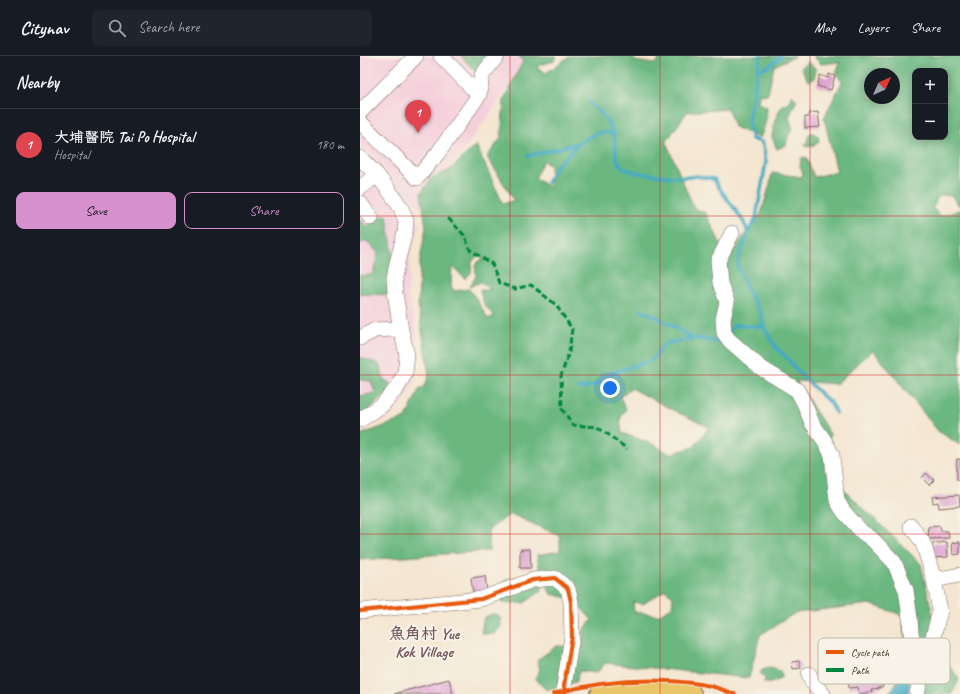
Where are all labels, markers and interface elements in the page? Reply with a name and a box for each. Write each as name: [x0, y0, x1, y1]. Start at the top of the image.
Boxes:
search box: [92, 10, 372, 46]
text: Citynav: [20, 16, 68, 40]
icon: search: [106, 17, 128, 39]
text: Search here: [138, 18, 199, 37]
text: Map: [814, 19, 836, 36]
text: Layers: [858, 19, 889, 36]
text: Share: [911, 19, 940, 36]
north arrow: [864, 68, 900, 104]
map controls: [912, 68, 948, 140]
button: +: [912, 68, 948, 104]
text: Nearby: [16, 72, 59, 93]
pin: 1: [405, 100, 431, 133]
button: −: [912, 104, 948, 140]
text: 大埔醫院 Tai Po Hospital: [54, 128, 194, 147]
text: 1: [26, 137, 32, 153]
text: 180 m: [316, 137, 344, 153]
text: Hospital: [54, 147, 90, 163]
button: Save: [16, 192, 176, 229]
button: Share: [184, 192, 344, 229]
your location: [600, 378, 620, 398]
district label: 魚角村 Yue Kok Village: [389, 624, 461, 662]
legend: [818, 638, 950, 684]
text: Cycle path: [851, 645, 890, 659]
text: Path: [851, 663, 870, 677]

